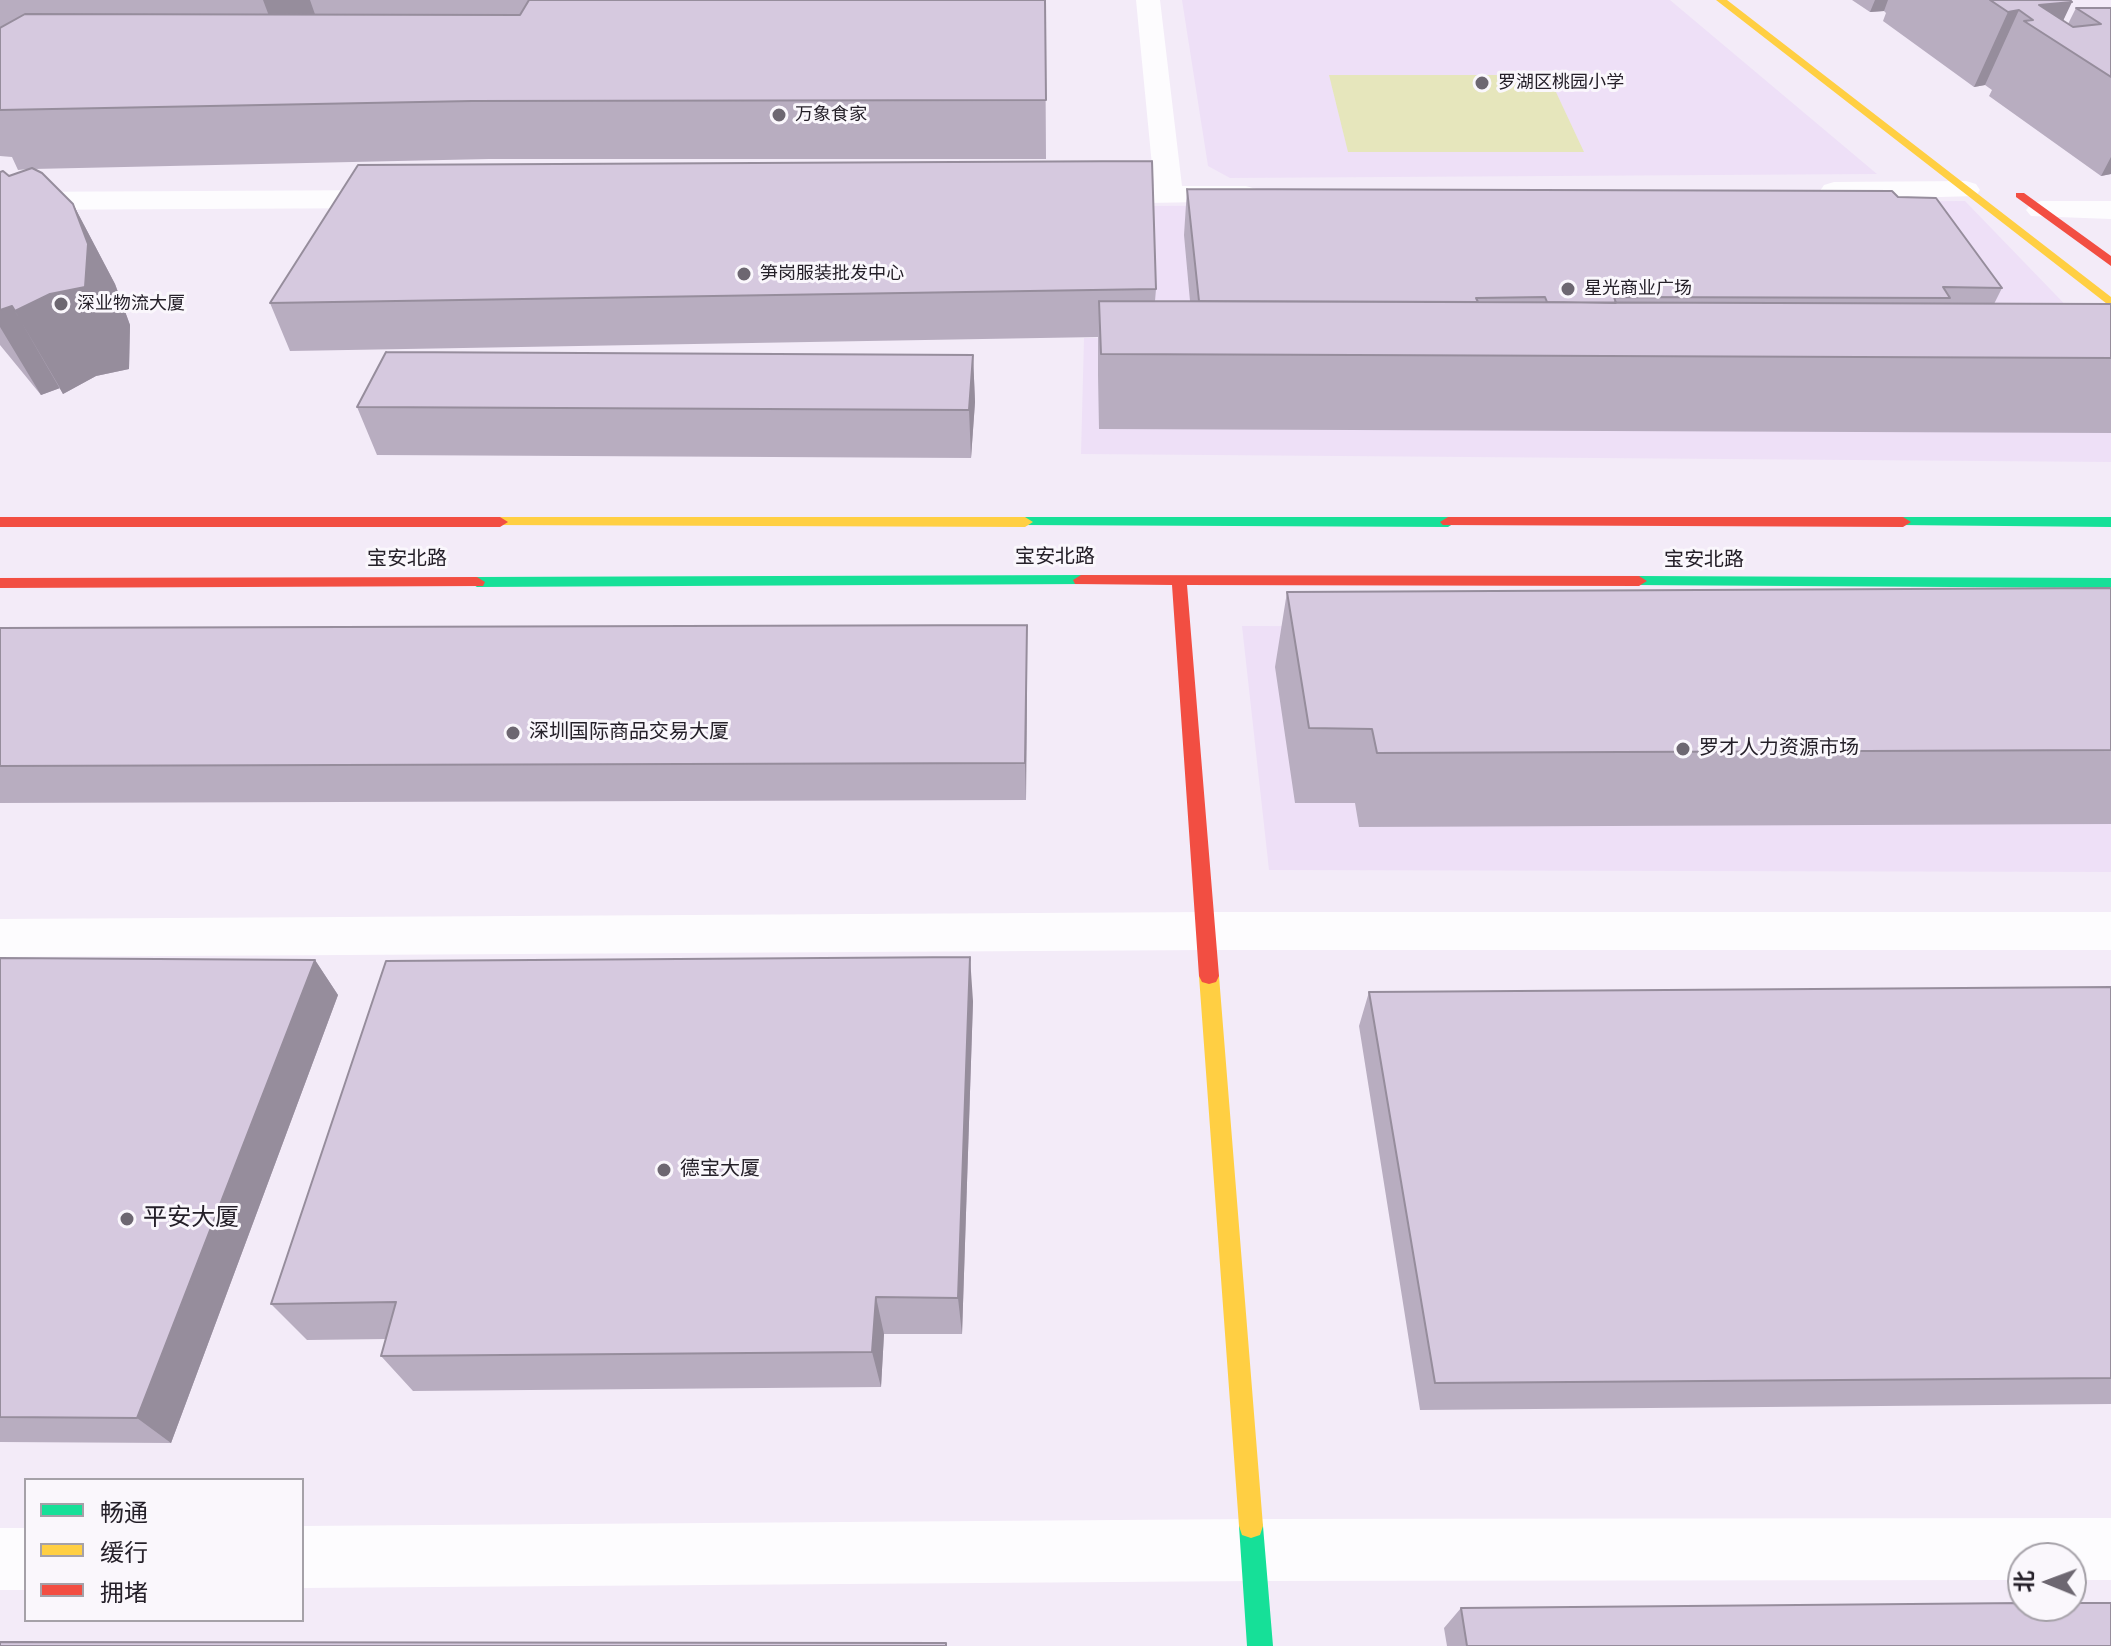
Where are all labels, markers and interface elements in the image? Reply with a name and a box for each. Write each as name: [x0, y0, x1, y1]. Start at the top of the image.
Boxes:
place label: 罗湖区桃园小学: [1498, 72, 1624, 94]
marker: 罗湖区桃园小学: [1473, 74, 1491, 92]
place label: 万象食家: [795, 104, 867, 126]
marker: 万象食家: [770, 106, 788, 124]
place label: 笋岗服装批发中心: [760, 263, 904, 285]
marker: 笋岗服装批发中心: [735, 265, 753, 283]
place label: 星光商业广场: [1584, 278, 1692, 300]
marker: 星光商业广场: [1559, 280, 1577, 298]
place label: 深业物流大厦: [77, 293, 185, 315]
marker: 深业物流大厦: [52, 295, 70, 313]
street label: 宝安北路: [1015, 546, 1095, 570]
street label: 宝安北路: [367, 548, 447, 572]
street label: 宝安北路: [1664, 549, 1744, 573]
place label: 深圳国际商品交易大厦: [529, 721, 729, 745]
marker: 深圳国际商品交易大厦: [504, 724, 522, 742]
place label: 罗才人力资源市场: [1699, 737, 1859, 761]
marker: 罗才人力资源市场: [1674, 740, 1692, 758]
place label: 德宝大厦: [680, 1158, 760, 1182]
marker: 德宝大厦: [655, 1161, 673, 1179]
place label: 平安大厦: [143, 1205, 239, 1233]
marker: 平安大厦: [118, 1210, 136, 1228]
legend: [24, 1478, 304, 1622]
text: 畅通: [100, 1499, 148, 1527]
text: 缓行: [100, 1539, 148, 1567]
north arrow: [2007, 1542, 2087, 1622]
text: 北: [2012, 1570, 2037, 1593]
text: 拥堵: [100, 1579, 148, 1607]

